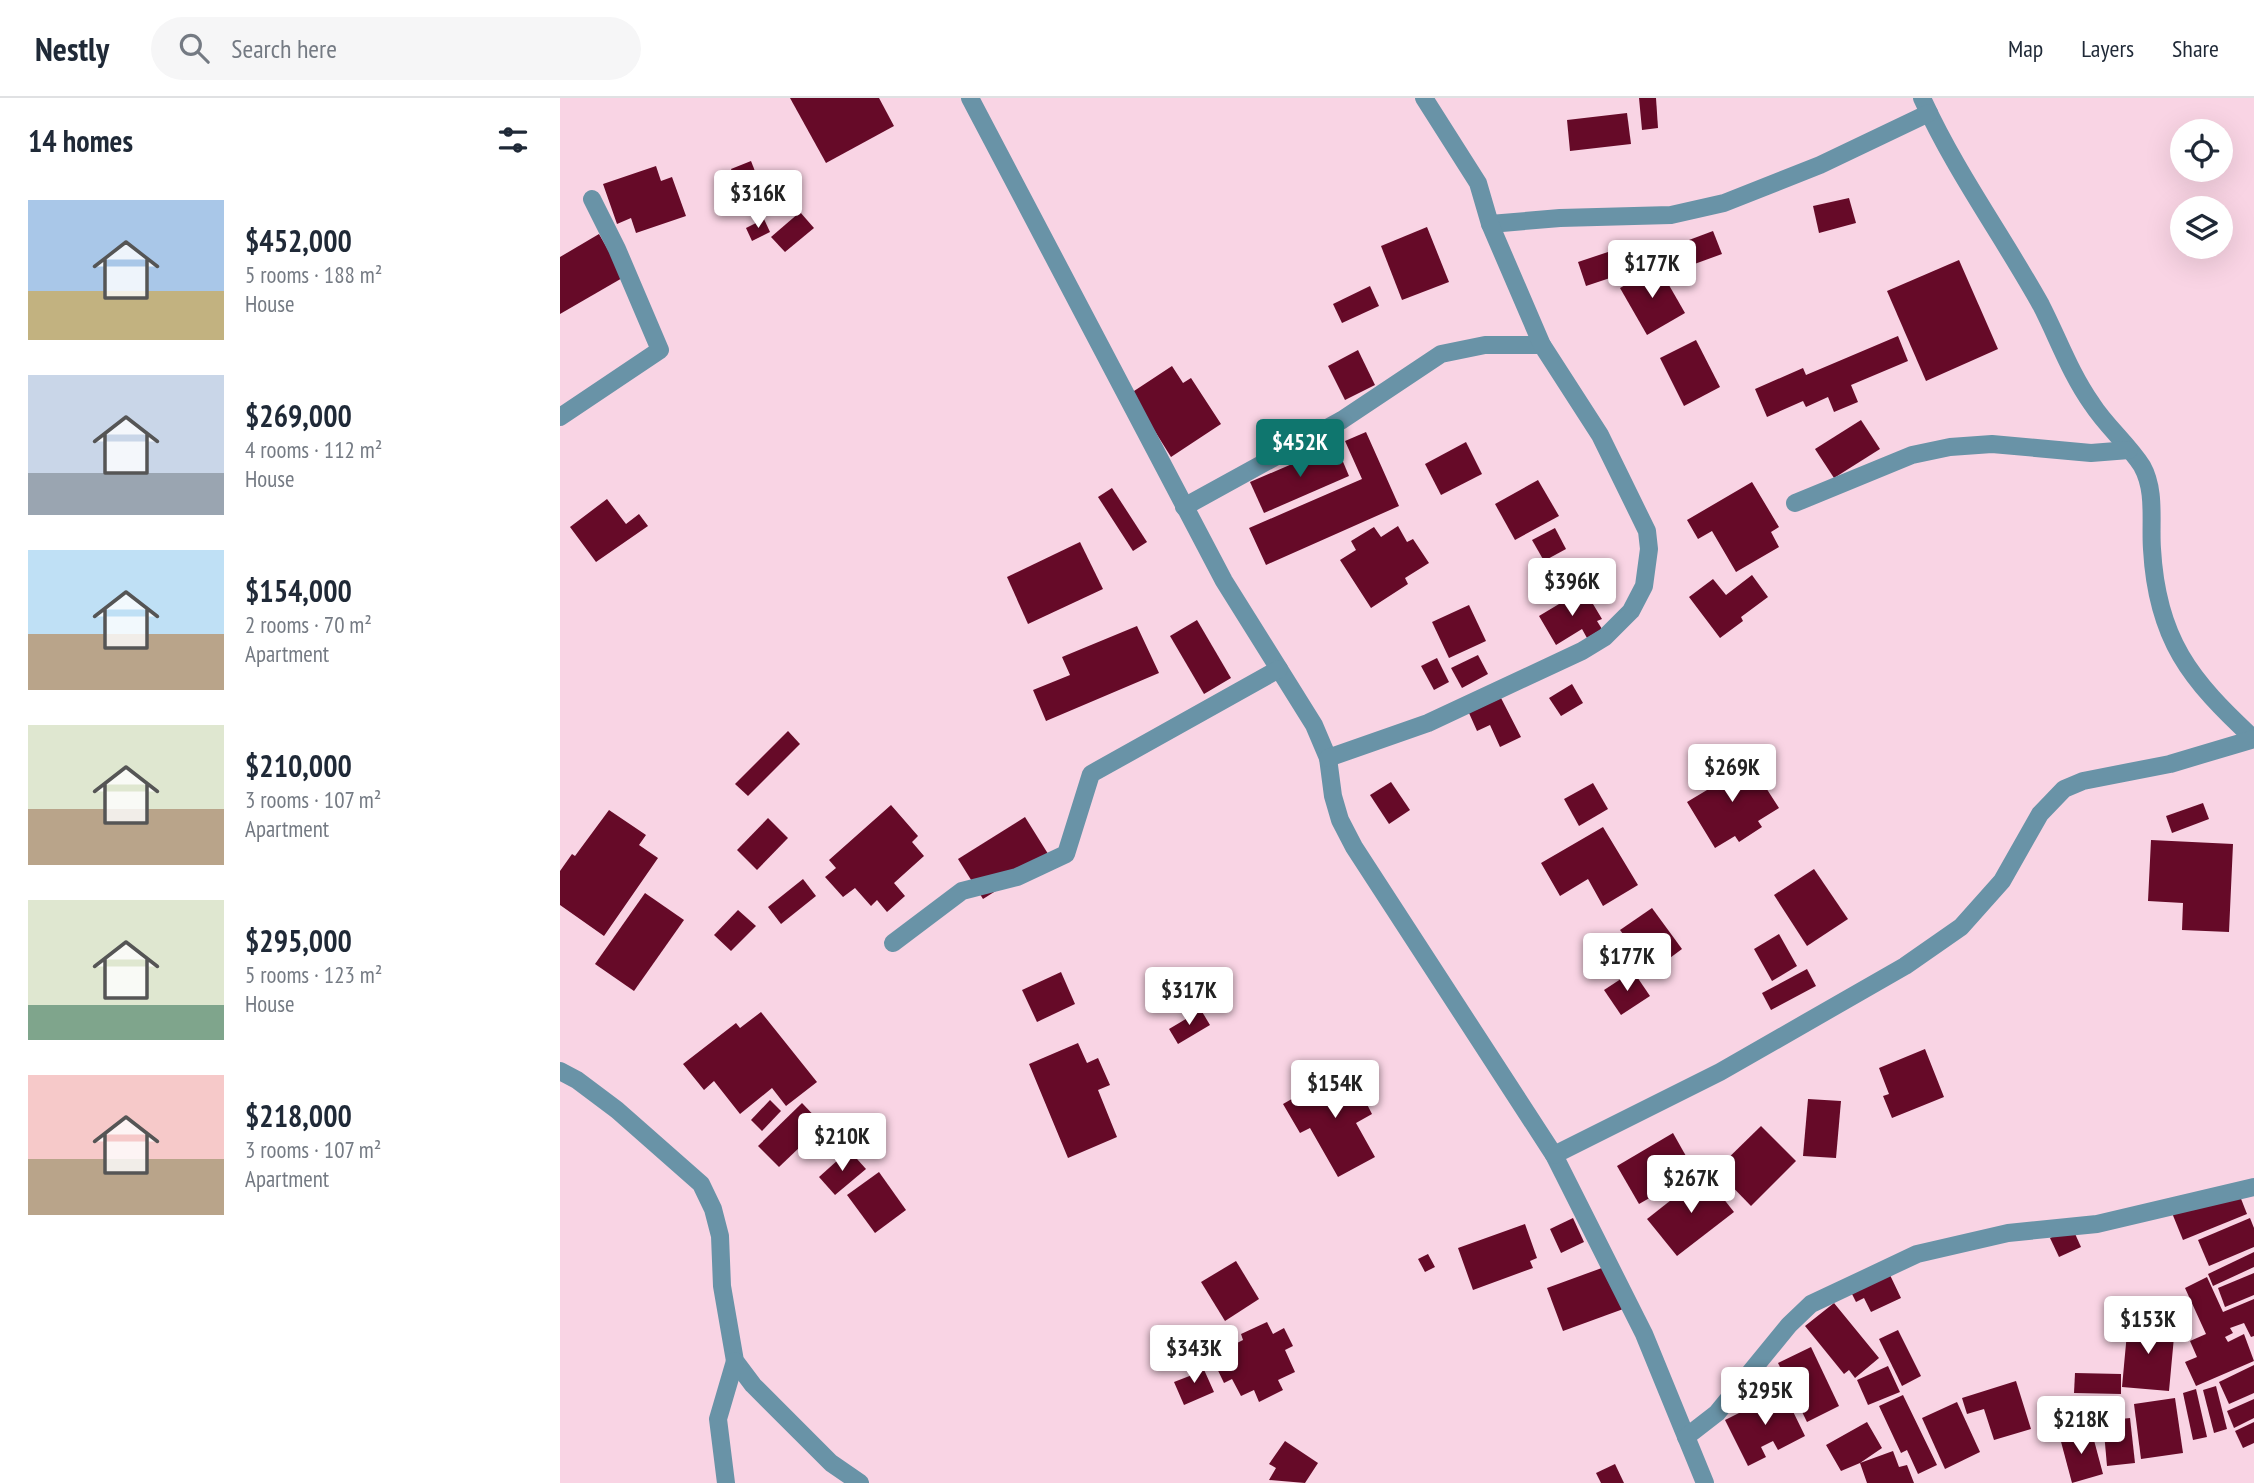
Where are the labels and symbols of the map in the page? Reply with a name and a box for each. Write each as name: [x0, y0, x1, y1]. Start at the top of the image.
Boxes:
pin: $316K: [709, 170, 807, 230]
pin: $177K: [1603, 240, 1701, 300]
pin: $452K: [1251, 420, 1349, 479]
pin: $396K: [1523, 559, 1621, 618]
pin: $269K: [1683, 744, 1781, 804]
pin: $177K: [1578, 934, 1676, 993]
pin: $317K: [1140, 968, 1238, 1027]
pin: $154K: [1286, 1060, 1384, 1120]
pin: $210K: [793, 1114, 891, 1173]
pin: $267K: [1642, 1156, 1740, 1215]
pin: $153K: [2099, 1296, 2197, 1356]
pin: $343K: [1145, 1326, 1243, 1385]
pin: $295K: [1716, 1368, 1814, 1427]
pin: $218K: [2032, 1396, 2130, 1456]

